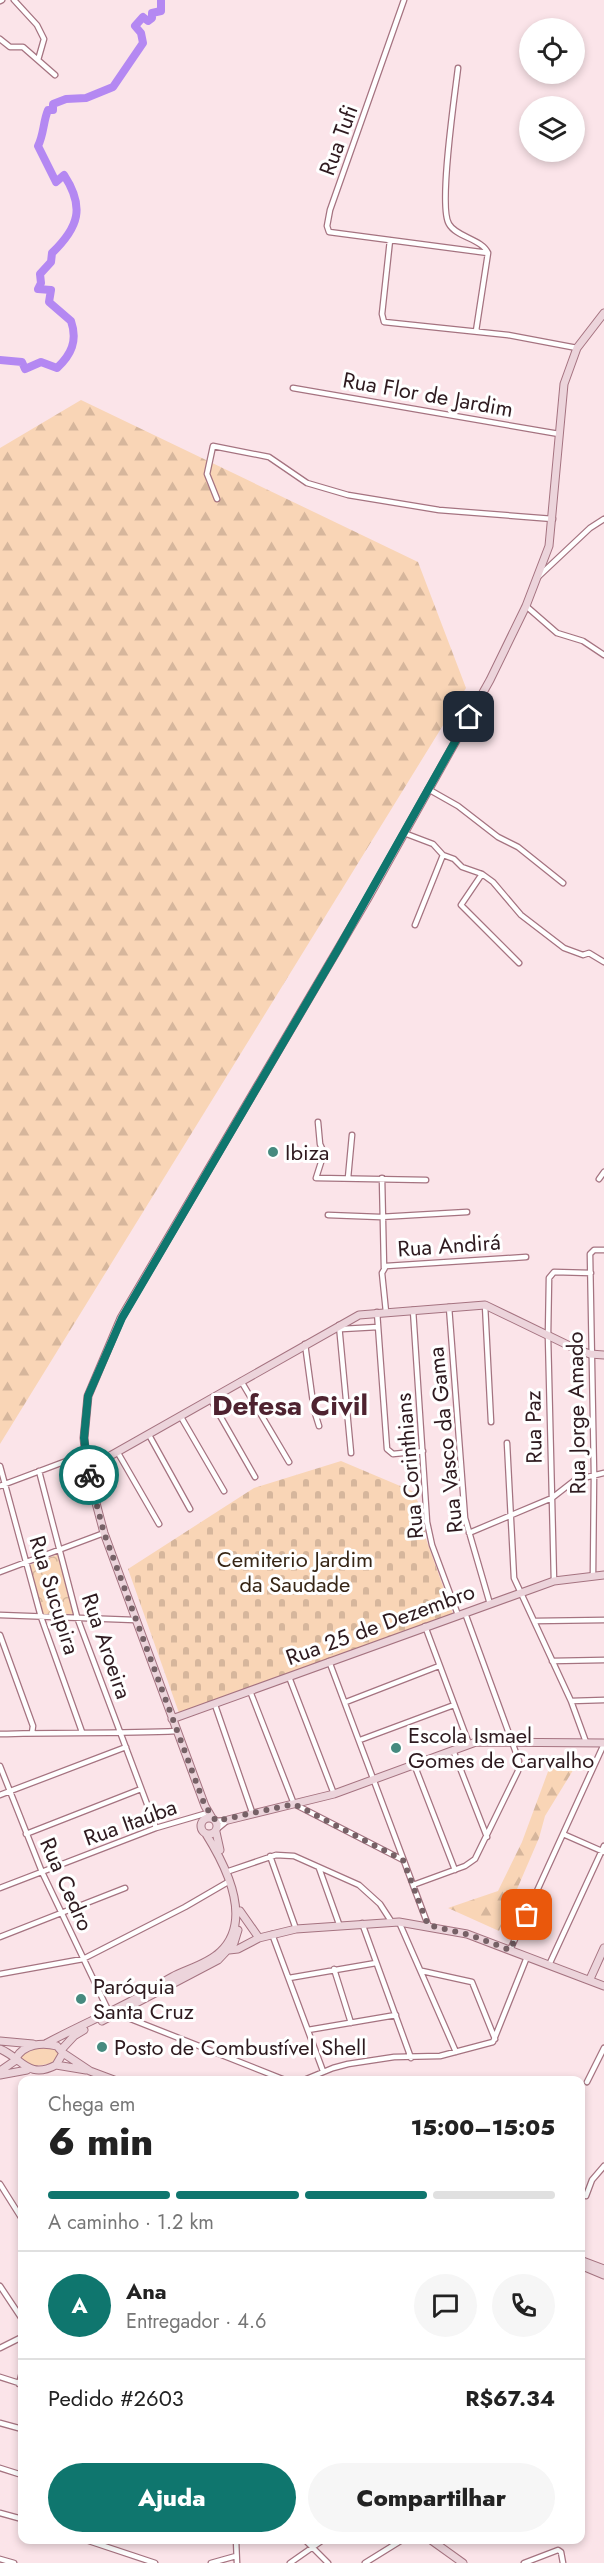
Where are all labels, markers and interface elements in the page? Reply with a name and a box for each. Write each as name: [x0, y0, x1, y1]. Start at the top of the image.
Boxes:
map controls: [519, 18, 585, 162]
button: locate: [519, 18, 585, 84]
button: layers: [519, 96, 585, 162]
street label: Rua Tufi: [310, 100, 366, 180]
street label: Rua Flor de Jardim: [340, 363, 516, 425]
pin: [443, 691, 494, 742]
icon: home: [452, 700, 485, 733]
place label: Ibiza: [285, 1136, 329, 1168]
marker: Ibiza: [266, 1145, 280, 1159]
street label: Rua Andirá: [396, 1225, 502, 1265]
street label: Rua Jorge Amado: [559, 1331, 593, 1495]
street label: Rua Vasco da Gama: [419, 1345, 471, 1535]
district label: Defesa Civil: [212, 1385, 368, 1426]
street label: Rua Paz: [516, 1390, 550, 1464]
street label: Rua Corinthians: [387, 1392, 431, 1540]
courier: [59, 1445, 119, 1505]
icon: bike: [73, 1459, 106, 1492]
street label: Rua Sucupira: [22, 1531, 88, 1659]
park label: Cemiterio Jardim da Saudade: [217, 1543, 373, 1600]
street label: Rua 25 de Dezembro: [281, 1575, 479, 1673]
street label: Rua Aroeira: [74, 1589, 140, 1703]
place label: Escola Ismael Gomes de Carvalho: [408, 1719, 594, 1776]
marker: Escola Ismael Gomes de Carvalho: [389, 1741, 403, 1755]
street label: Rua Itaúba: [79, 1790, 181, 1854]
street label: Rua Cedro: [32, 1832, 102, 1936]
pin: [501, 1889, 552, 1940]
icon: bag: [510, 1898, 543, 1931]
place label: Paróquia Santa Cruz: [93, 1970, 194, 2027]
marker: Paróquia Santa Cruz: [74, 1992, 88, 2006]
place label: Posto de Combustível Shell: [114, 2031, 366, 2063]
marker: Posto de Combustível Shell: [95, 2040, 109, 2054]
text: Chega em: [48, 2090, 135, 2119]
text: 15:00–15:05: [411, 2111, 555, 2143]
text: 6 min: [48, 2113, 153, 2170]
text: A caminho · 1.2 km: [48, 2208, 214, 2237]
button: chat: [414, 2274, 477, 2337]
button: phone: [492, 2274, 555, 2337]
text: Ana: [126, 2275, 167, 2307]
text: A: [71, 2289, 88, 2321]
text: Entregador · 4.6: [126, 2307, 267, 2336]
text: Pedido #2603: [48, 2382, 184, 2414]
text: R$67.34: [465, 2382, 555, 2414]
button: Ajuda: [48, 2463, 296, 2532]
button: Compartilhar: [308, 2463, 555, 2532]

